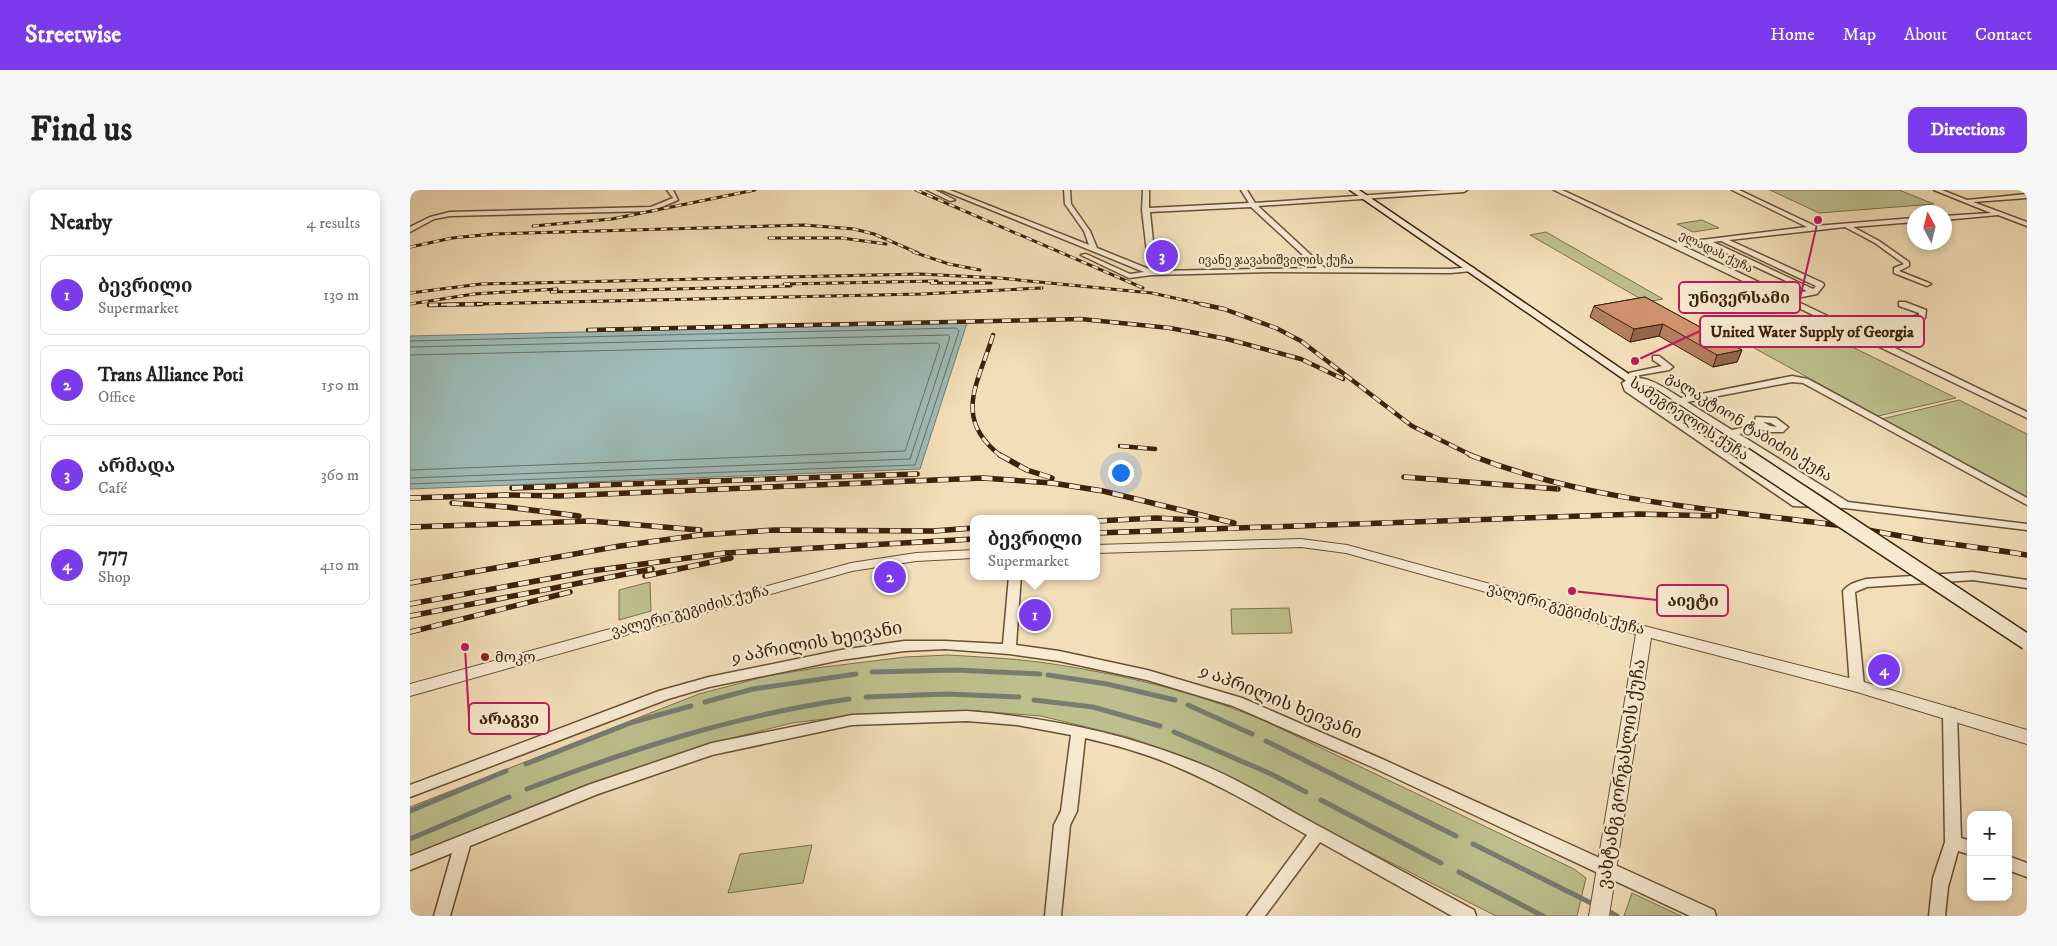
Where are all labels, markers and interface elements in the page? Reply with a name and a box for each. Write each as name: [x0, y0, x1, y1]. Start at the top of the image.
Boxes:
text: Streetwise: [25, 20, 121, 50]
text: Home: [1770, 24, 1815, 46]
text: Map: [1843, 24, 1876, 46]
text: About: [1904, 24, 1947, 46]
text: Contact: [1975, 24, 2032, 46]
button: Directions: [1908, 107, 2027, 153]
text: Find us: [30, 108, 132, 152]
north arrow: [1907, 205, 1952, 250]
text: Nearby: [50, 210, 112, 236]
text: 4 results: [307, 213, 360, 233]
street label: ელადას ქუჩა: [1677, 228, 1755, 276]
pin: 3: [1146, 237, 1178, 275]
street label: ივანე ჯავახიშვილის ქუჩა: [1198, 253, 1354, 268]
text: ბევრილი: [98, 275, 192, 298]
callout: უნივერსამი: [1679, 282, 1800, 313]
text: 1: [64, 285, 70, 305]
text: 130 m: [323, 285, 359, 305]
text: უნივერსამი: [1688, 288, 1790, 308]
text: Supermarket: [98, 298, 179, 318]
callout: United Water Supply of Georgia: [1700, 316, 1924, 347]
text: United Water Supply of Georgia: [1710, 322, 1915, 342]
text: Trans Alliance Poti: [98, 364, 243, 387]
street label: გალაკტიონ ტაბიძის ქუჩა: [1662, 368, 1836, 486]
street label: სამეგრელოს ქუჩა: [1626, 373, 1752, 465]
text: 2: [63, 375, 71, 395]
text: 150 m: [321, 375, 359, 395]
text: Office: [98, 387, 135, 407]
text: არმადა: [98, 455, 175, 478]
your location: [1108, 460, 1134, 486]
text: 3: [64, 465, 70, 485]
text: 360 m: [321, 465, 359, 485]
text: Café: [98, 478, 127, 498]
popup: [970, 515, 1100, 580]
text: ბევრილი: [988, 528, 1082, 551]
text: 777: [98, 544, 128, 567]
text: Supermarket: [988, 551, 1069, 571]
text: 4: [62, 555, 72, 575]
text: 410 m: [320, 555, 359, 575]
pin: 2: [874, 558, 906, 596]
text: Shop: [98, 567, 131, 587]
street label: ვალერი გეგიძის ქუჩა: [1485, 579, 1647, 639]
street label: ვალერი გეგიძის ქუჩა: [609, 581, 771, 641]
callout: აიეტი: [1657, 585, 1728, 616]
text: აიეტი: [1667, 591, 1719, 611]
pin: 1: [1019, 596, 1051, 634]
street label: 9 აპრილის ხეივანი: [729, 617, 904, 669]
place label: მოკო: [495, 648, 535, 667]
marker: მოკო: [479, 651, 491, 663]
pin: 4: [1868, 651, 1900, 689]
street label: ვახტანგ გორგასლის ქუჩა: [1593, 658, 1651, 890]
street label: 9 აპრილის ხეივანი: [1196, 659, 1365, 745]
callout: არაგვი: [469, 703, 549, 734]
text: არაგვი: [479, 709, 539, 729]
map controls: [1967, 811, 2012, 901]
button: +: [1967, 811, 2012, 856]
button: −: [1967, 856, 2012, 901]

